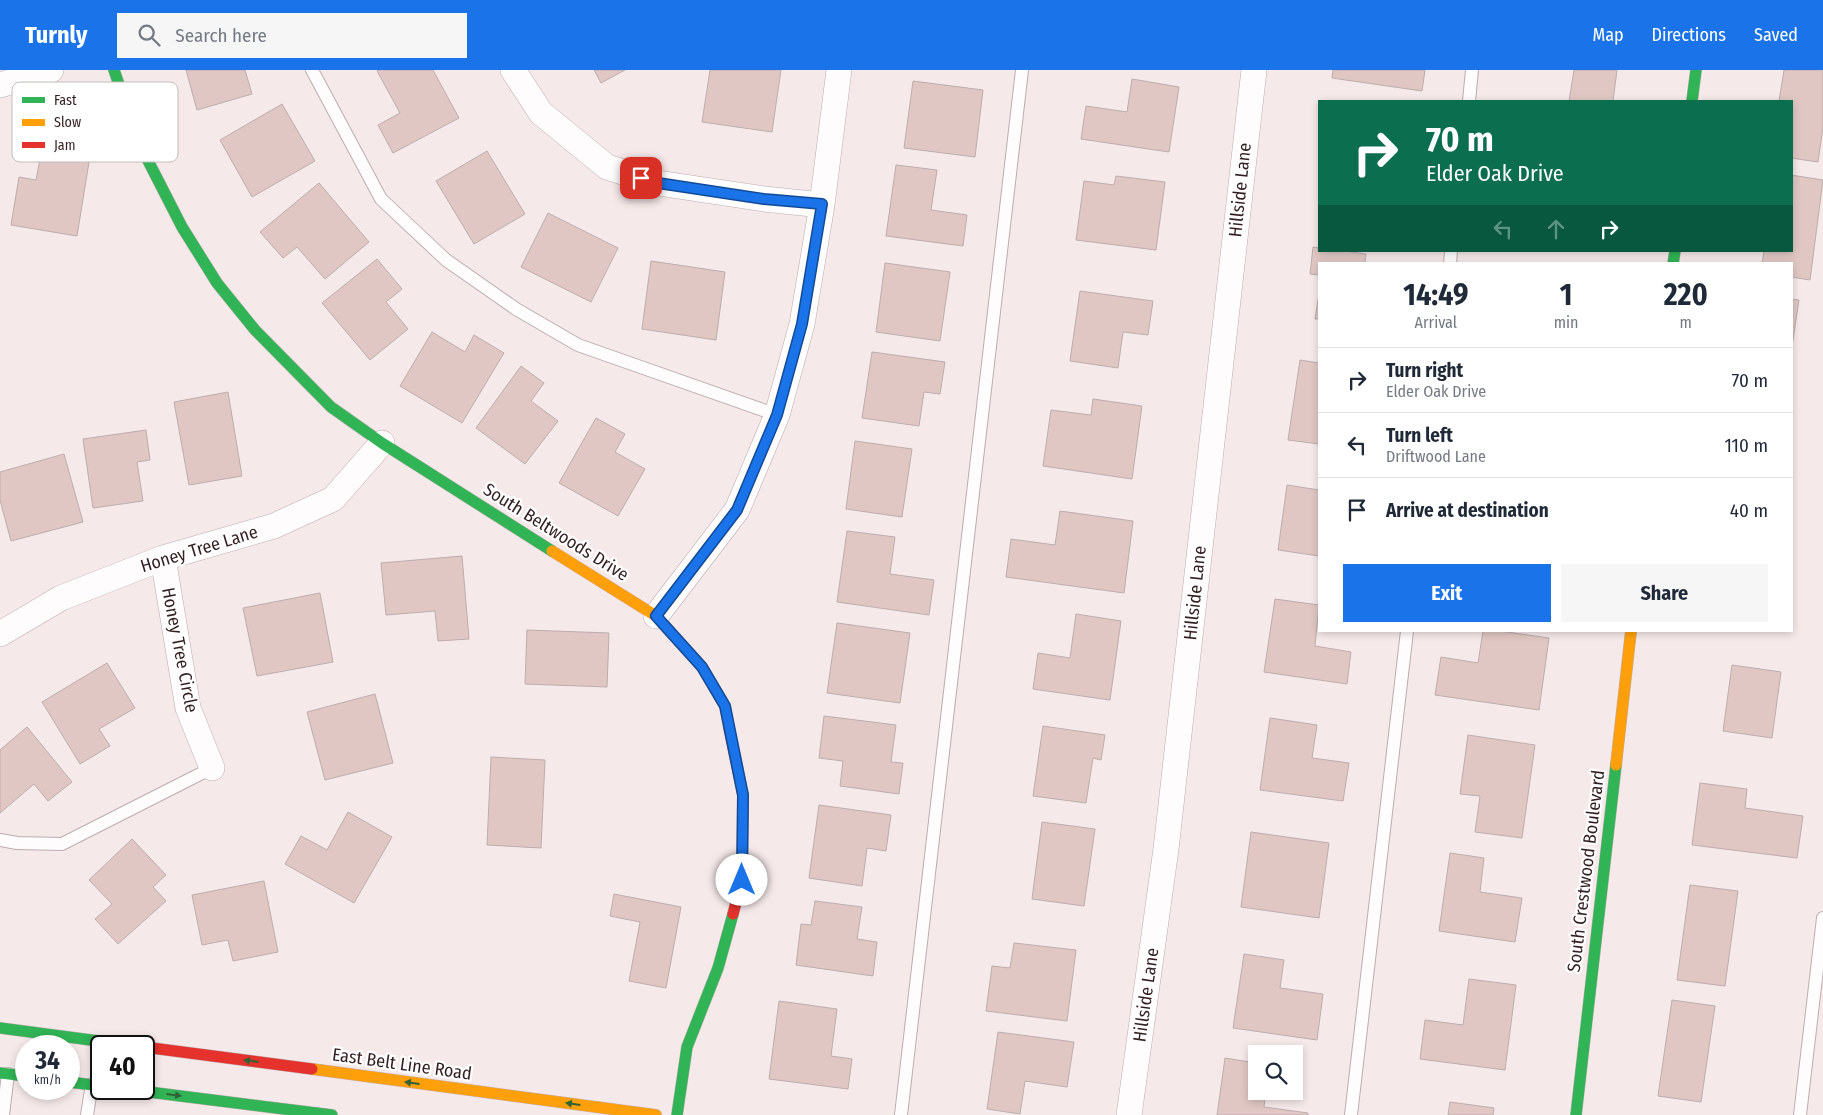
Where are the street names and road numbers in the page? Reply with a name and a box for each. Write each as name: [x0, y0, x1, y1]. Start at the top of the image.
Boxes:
street label: Hillside Lane: [1224, 142, 1256, 238]
street label: South Beltwoods Drive: [479, 478, 633, 586]
street label: Honey Tree Lane: [138, 521, 260, 577]
street label: Hillside Lane: [1179, 545, 1211, 641]
street label: Honey Tree Circle: [157, 585, 203, 715]
street label: South Crestwood Boulevard: [1563, 769, 1609, 973]
street label: Hillside Lane: [1128, 946, 1164, 1044]
street label: East Belt Line Road: [331, 1043, 473, 1085]

